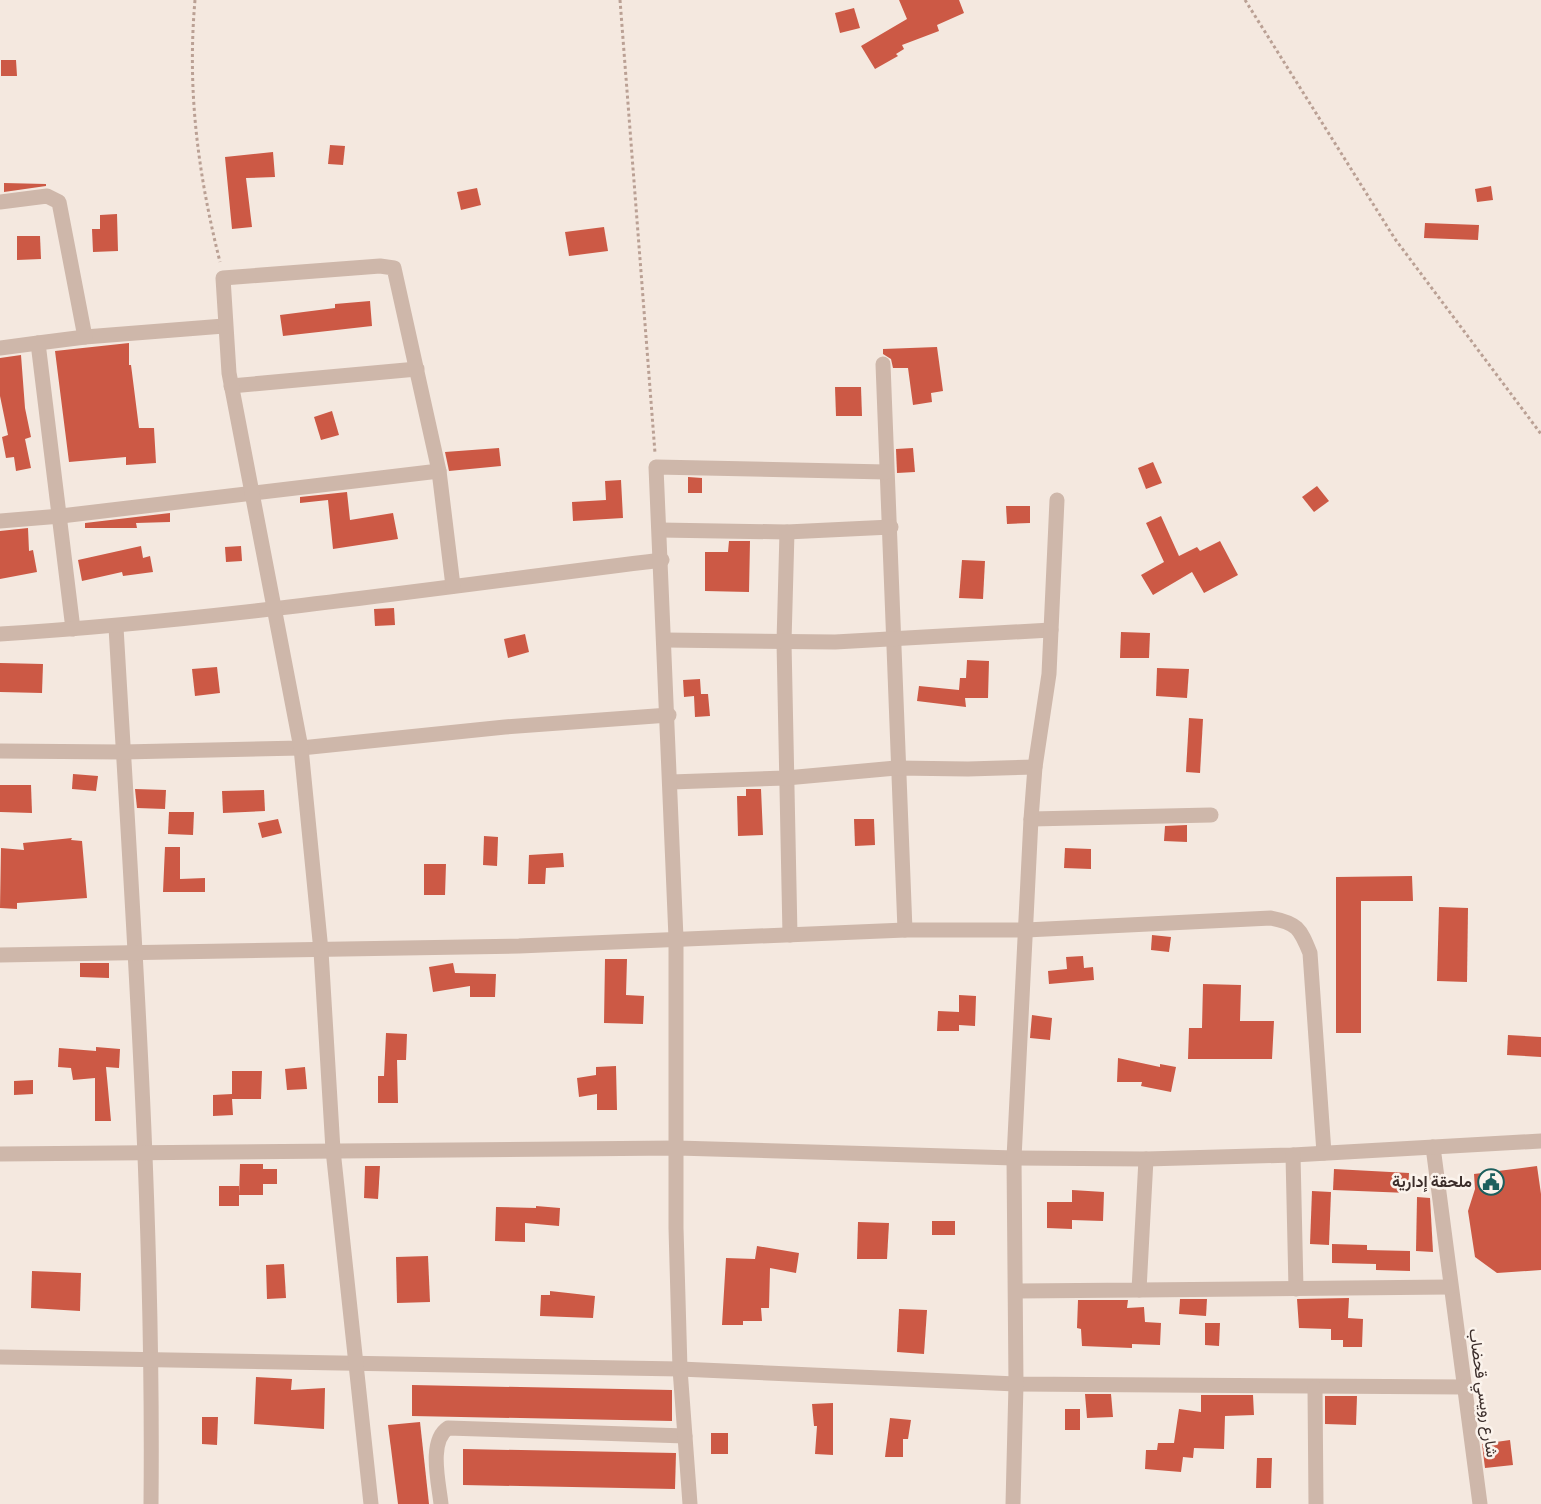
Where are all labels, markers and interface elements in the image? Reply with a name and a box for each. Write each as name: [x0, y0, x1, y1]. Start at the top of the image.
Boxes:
public building icon: ملحقة إدارية: [1476, 1167, 1506, 1197]
place label: ملحقة إدارية: [1392, 1171, 1472, 1193]
street label: شارع رويسي قحضاب: [1461, 1327, 1503, 1459]

